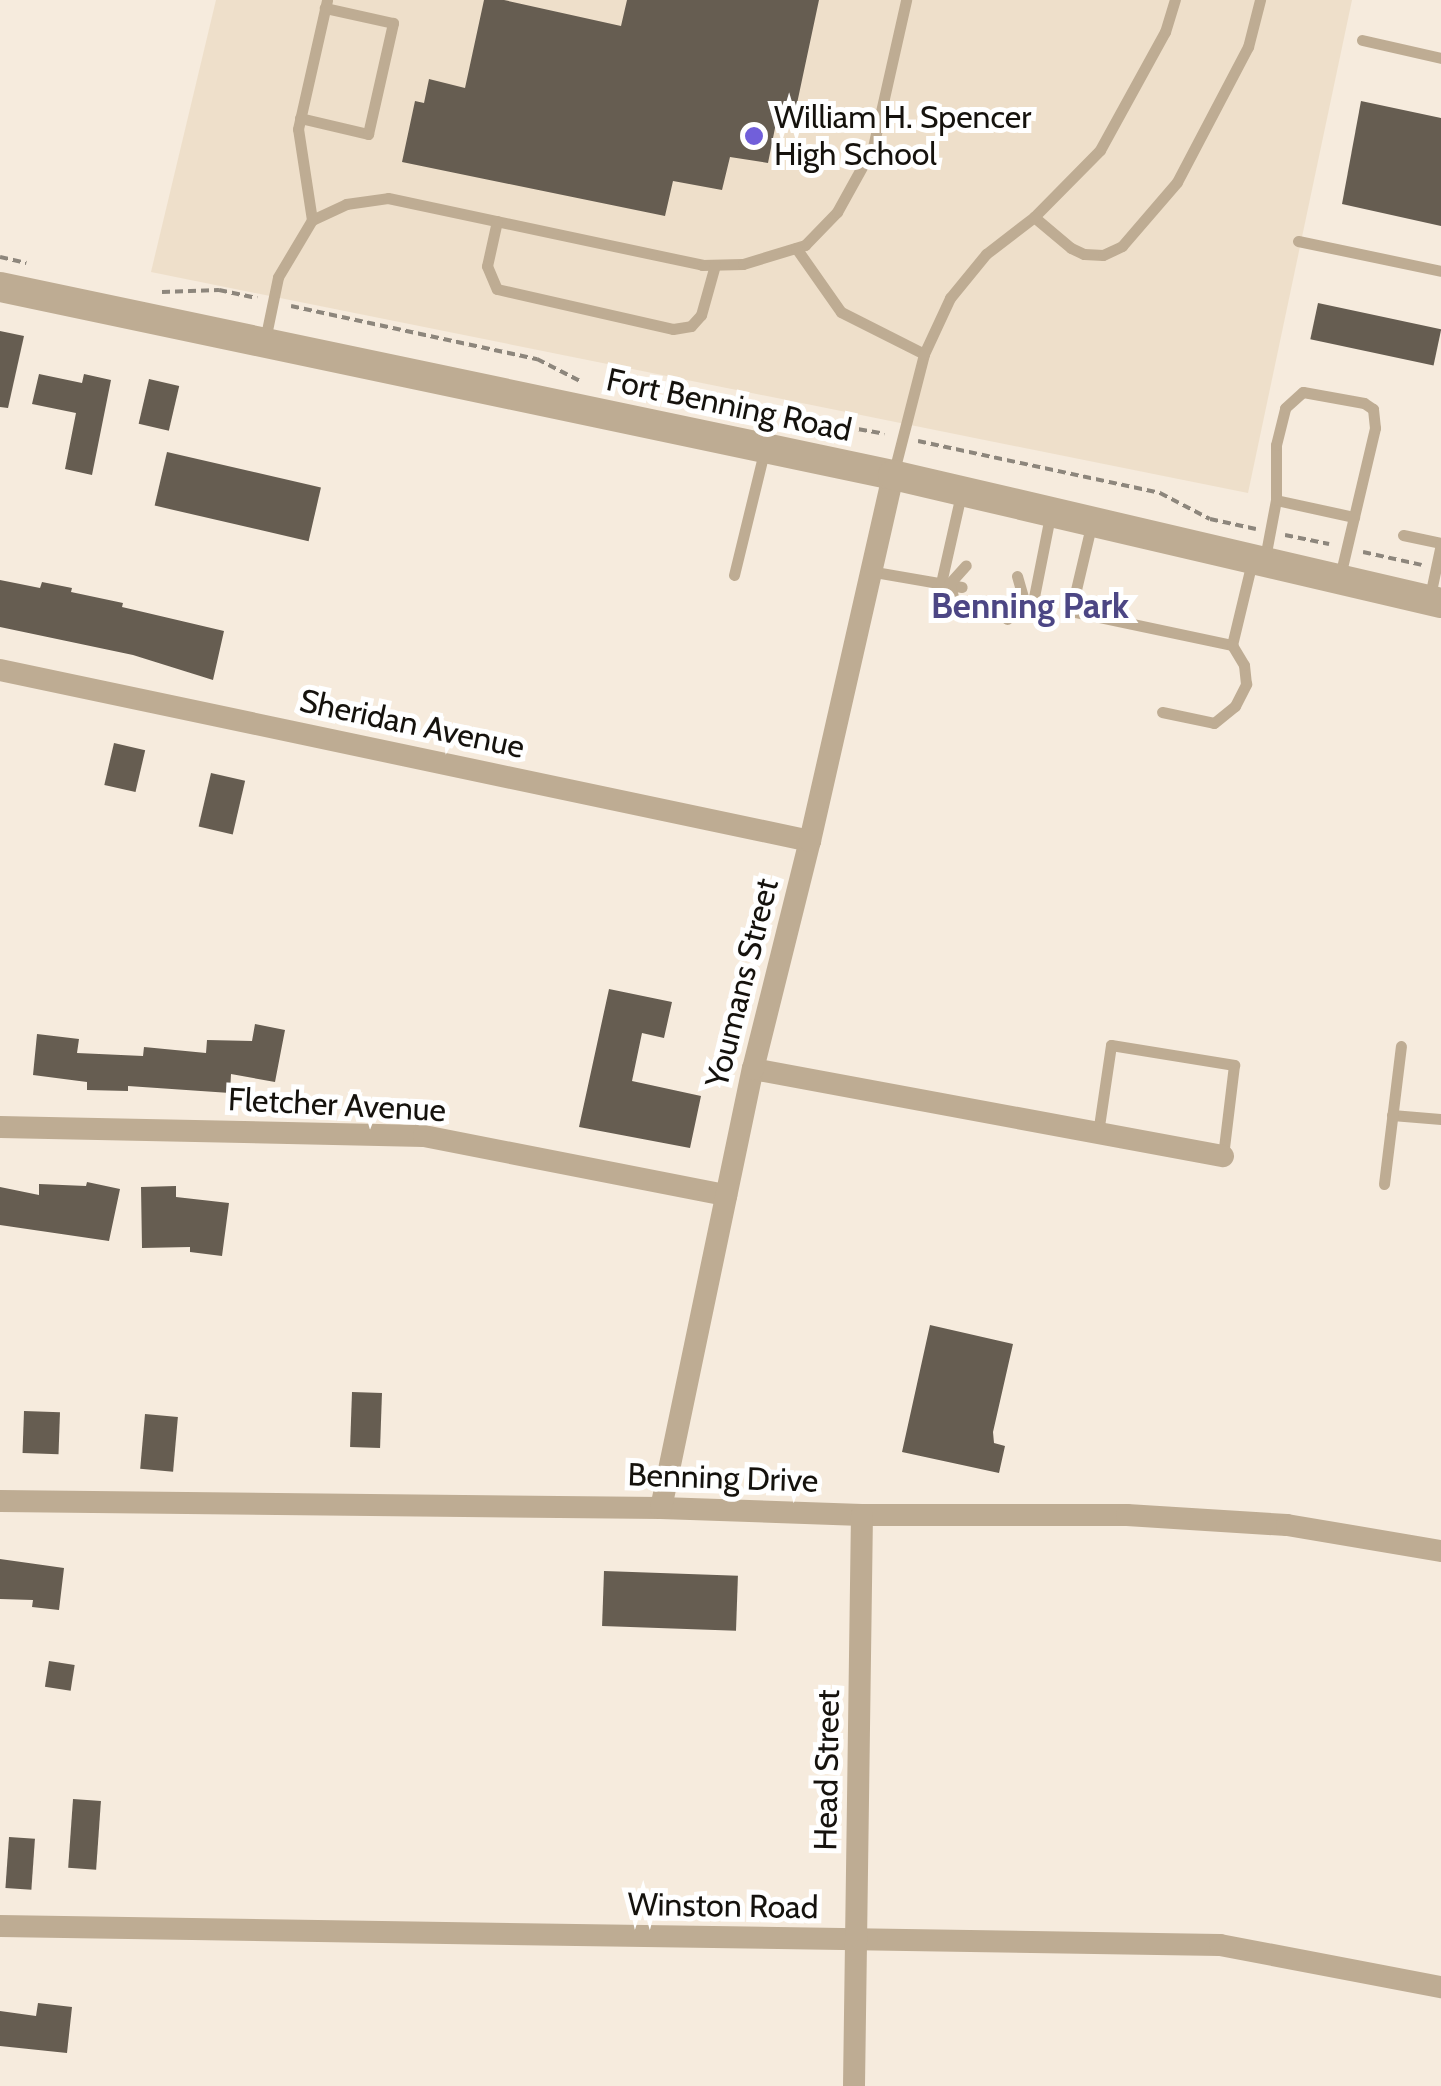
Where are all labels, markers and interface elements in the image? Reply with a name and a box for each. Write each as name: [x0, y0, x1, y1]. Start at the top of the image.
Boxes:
place label: William H. Spencer High School: [774, 99, 1031, 174]
marker: William H. Spencer High School: [743, 125, 765, 147]
street label: Fort Benning Road: [603, 360, 855, 450]
district label: Benning Park: [931, 585, 1129, 627]
street label: Sheridan Avenue: [296, 681, 528, 767]
street label: Youmans Street: [698, 875, 786, 1091]
street label: Fletcher Avenue: [227, 1080, 447, 1130]
street label: Benning Drive: [627, 1455, 819, 1501]
street label: Head Street: [806, 1689, 848, 1851]
street label: Winston Road: [627, 1885, 819, 1927]

